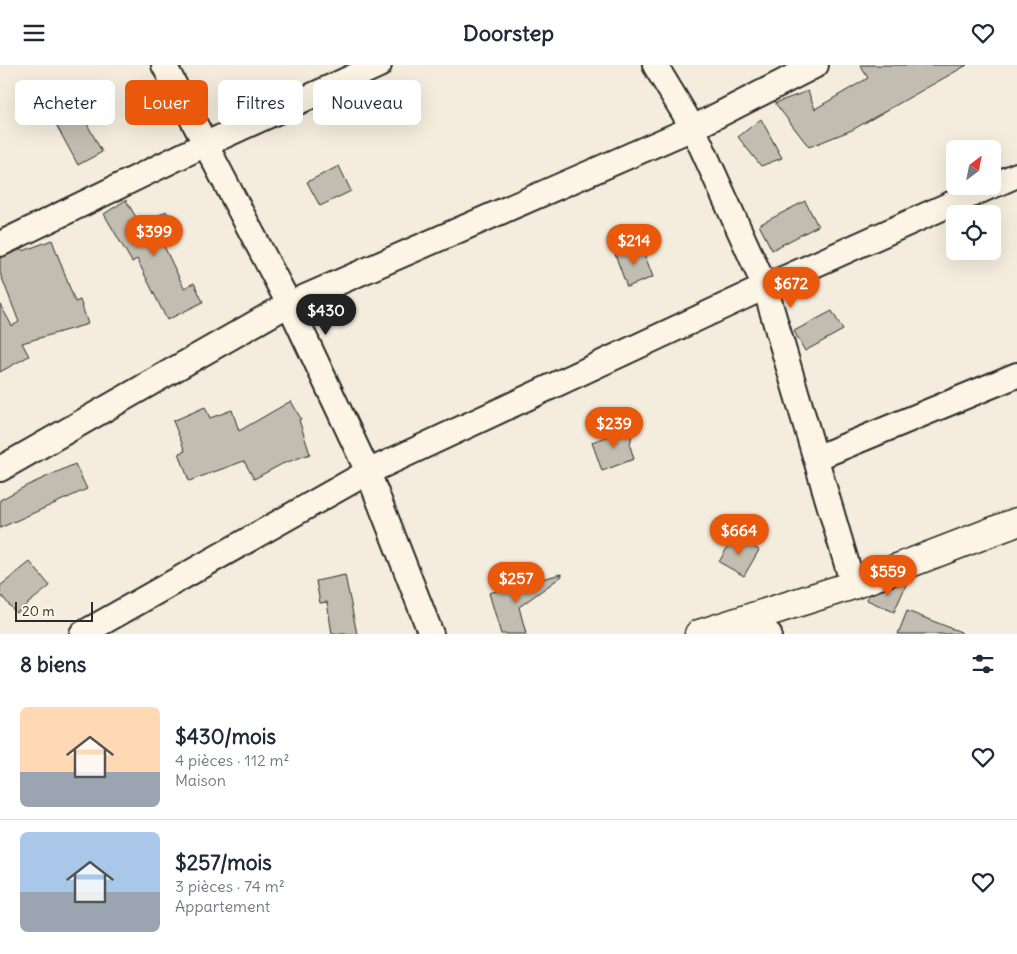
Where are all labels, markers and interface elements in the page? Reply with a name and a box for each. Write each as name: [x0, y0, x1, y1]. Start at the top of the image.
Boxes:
icon: menu: [20, 19, 48, 47]
text: Doorstep: [463, 19, 554, 47]
icon: heart: [969, 19, 997, 47]
chip: Acheter: [15, 80, 115, 125]
chip: Louer: [125, 80, 208, 125]
chip: Filtres: [218, 80, 303, 125]
chip: Nouveau: [313, 80, 421, 125]
north arrow: [946, 140, 1001, 195]
map controls: [946, 140, 1001, 260]
button: locate: [946, 205, 1001, 260]
pin: $399: [124, 215, 184, 257]
text: $399: [136, 221, 172, 241]
pin: $214: [604, 223, 664, 266]
text: $214: [617, 230, 651, 250]
pin: $672: [761, 267, 821, 309]
text: $672: [774, 273, 808, 293]
pin: $430: [296, 293, 356, 336]
text: $430: [307, 300, 345, 320]
pin: $239: [584, 407, 644, 449]
text: $239: [596, 413, 632, 433]
pin: $664: [709, 513, 769, 556]
text: $664: [721, 520, 757, 540]
pin: $559: [858, 555, 918, 597]
pin: $257: [486, 561, 546, 604]
text: $559: [870, 561, 906, 581]
text: $257: [499, 568, 533, 588]
scale bar: [15, 599, 92, 622]
text: 20 m: [22, 602, 55, 620]
icon: filters: [969, 650, 997, 678]
text: 8 biens: [20, 651, 86, 678]
text: $430/mois: [175, 723, 276, 750]
icon: home: [60, 727, 120, 787]
icon: heart: [969, 743, 997, 771]
text: 4 pièces · 112 m²: [175, 750, 290, 770]
text: Maison: [175, 770, 226, 790]
text: $257/mois: [175, 849, 272, 876]
icon: home: [60, 852, 120, 912]
icon: heart: [969, 868, 997, 896]
text: 3 pièces · 74 m²: [175, 876, 285, 896]
text: Appartement: [175, 896, 270, 916]

